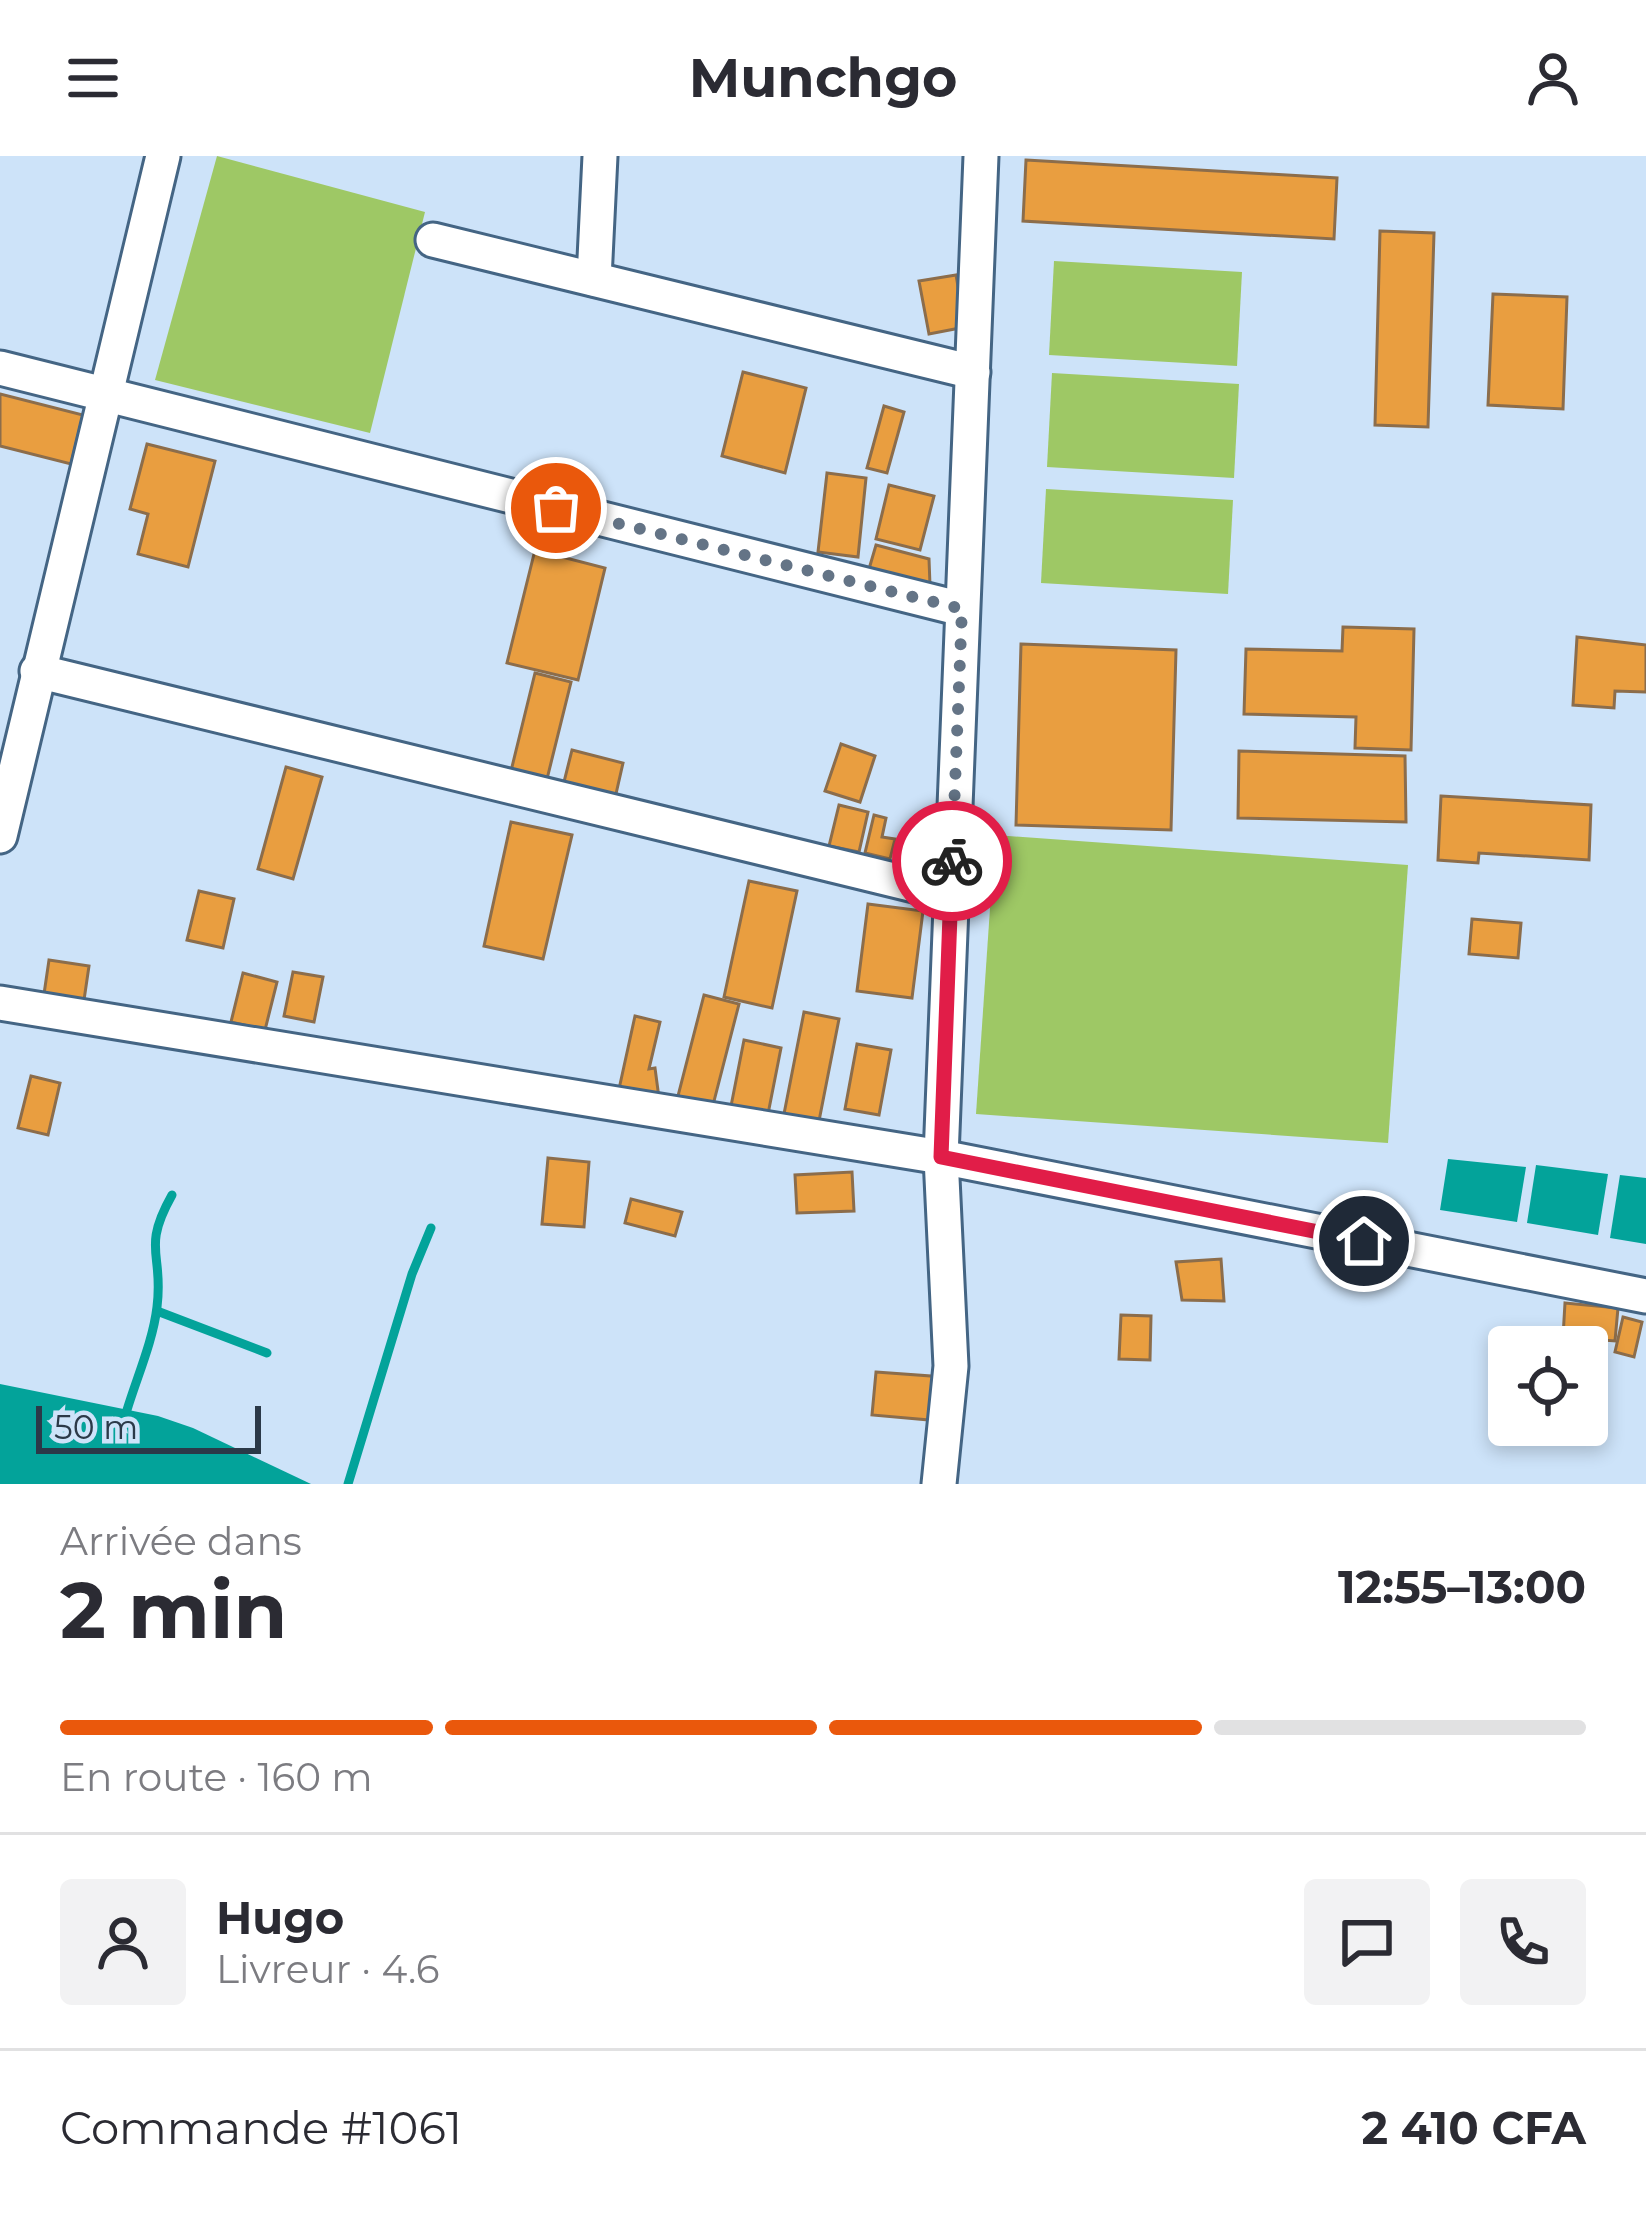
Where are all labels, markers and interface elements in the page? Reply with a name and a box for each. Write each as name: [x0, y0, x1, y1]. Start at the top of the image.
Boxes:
icon: menu: [60, 45, 126, 111]
text: Munchgo: [689, 45, 957, 111]
icon: person: [1520, 45, 1586, 111]
pin: [505, 457, 607, 559]
icon: bag: [523, 475, 589, 541]
courier: [892, 801, 1012, 921]
icon: bike: [919, 828, 985, 894]
pin: [1313, 1190, 1415, 1292]
icon: home: [1331, 1208, 1397, 1274]
map controls: [1488, 1326, 1608, 1446]
button: locate: [1488, 1326, 1608, 1446]
scale bar: [36, 1400, 261, 1453]
text: 50 m: [54, 1407, 138, 1447]
text: Arrivée dans: [60, 1517, 302, 1565]
text: 12:55–13:00: [1338, 1559, 1586, 1614]
text: 2 min: [60, 1562, 287, 1658]
text: En route · 160 m: [60, 1753, 373, 1801]
button: person: [60, 1879, 186, 2005]
button: chat: [1304, 1879, 1430, 2005]
button: phone: [1460, 1879, 1586, 2005]
text: Hugo: [216, 1890, 344, 1945]
text: Livreur · 4.6: [216, 1945, 440, 1993]
text: Commande #1061: [60, 2100, 462, 2155]
text: 2 410 CFA: [1361, 2100, 1586, 2155]

